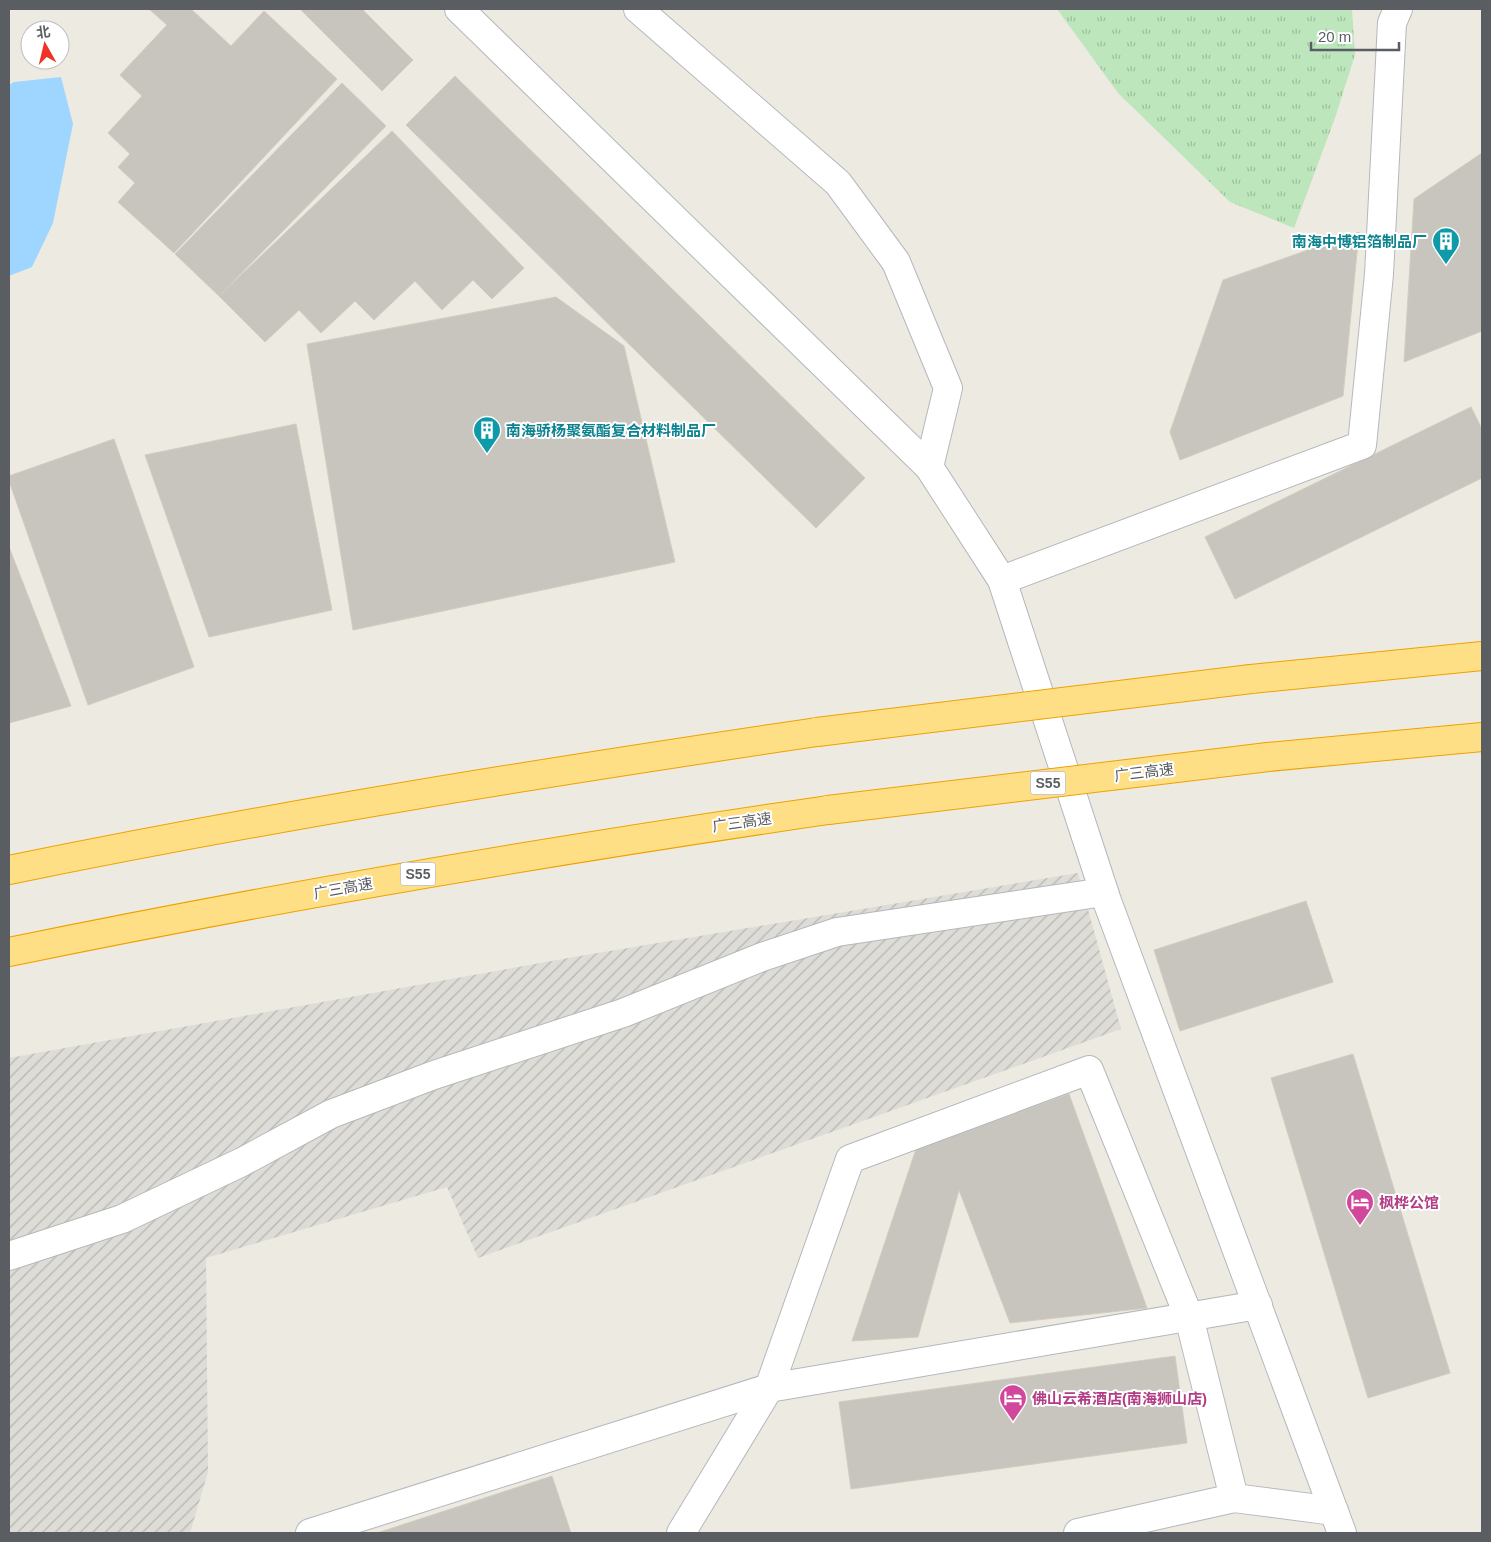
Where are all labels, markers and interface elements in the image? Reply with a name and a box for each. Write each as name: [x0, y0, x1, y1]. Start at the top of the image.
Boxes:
north arrow: [20, 20, 70, 70]
scale bar: [1311, 20, 1398, 52]
text: 北: [35, 23, 51, 41]
text: 20 m: [1318, 28, 1351, 45]
building icon: 南海中博铝箔制品厂: [1431, 226, 1461, 265]
place label: 南海中博铝箔制品厂: [1292, 233, 1427, 250]
building icon: 南海骄杨聚氨酯复合材料制品厂: [472, 415, 502, 454]
place label: 南海骄杨聚氨酯复合材料制品厂: [506, 422, 716, 439]
street label: 广三高速: [1113, 760, 1175, 784]
road number: S55: [1030, 771, 1066, 794]
street label: 广三高速: [711, 809, 773, 835]
road number: S55: [400, 862, 436, 886]
street label: 广三高速: [312, 874, 374, 902]
hotel icon: 枫桦公馆: [1345, 1187, 1375, 1226]
place label: 枫桦公馆: [1379, 1194, 1439, 1211]
hotel icon: 佛山云希酒店(南海狮山店): [998, 1383, 1028, 1422]
place label: 佛山云希酒店(南海狮山店): [1032, 1390, 1207, 1407]

